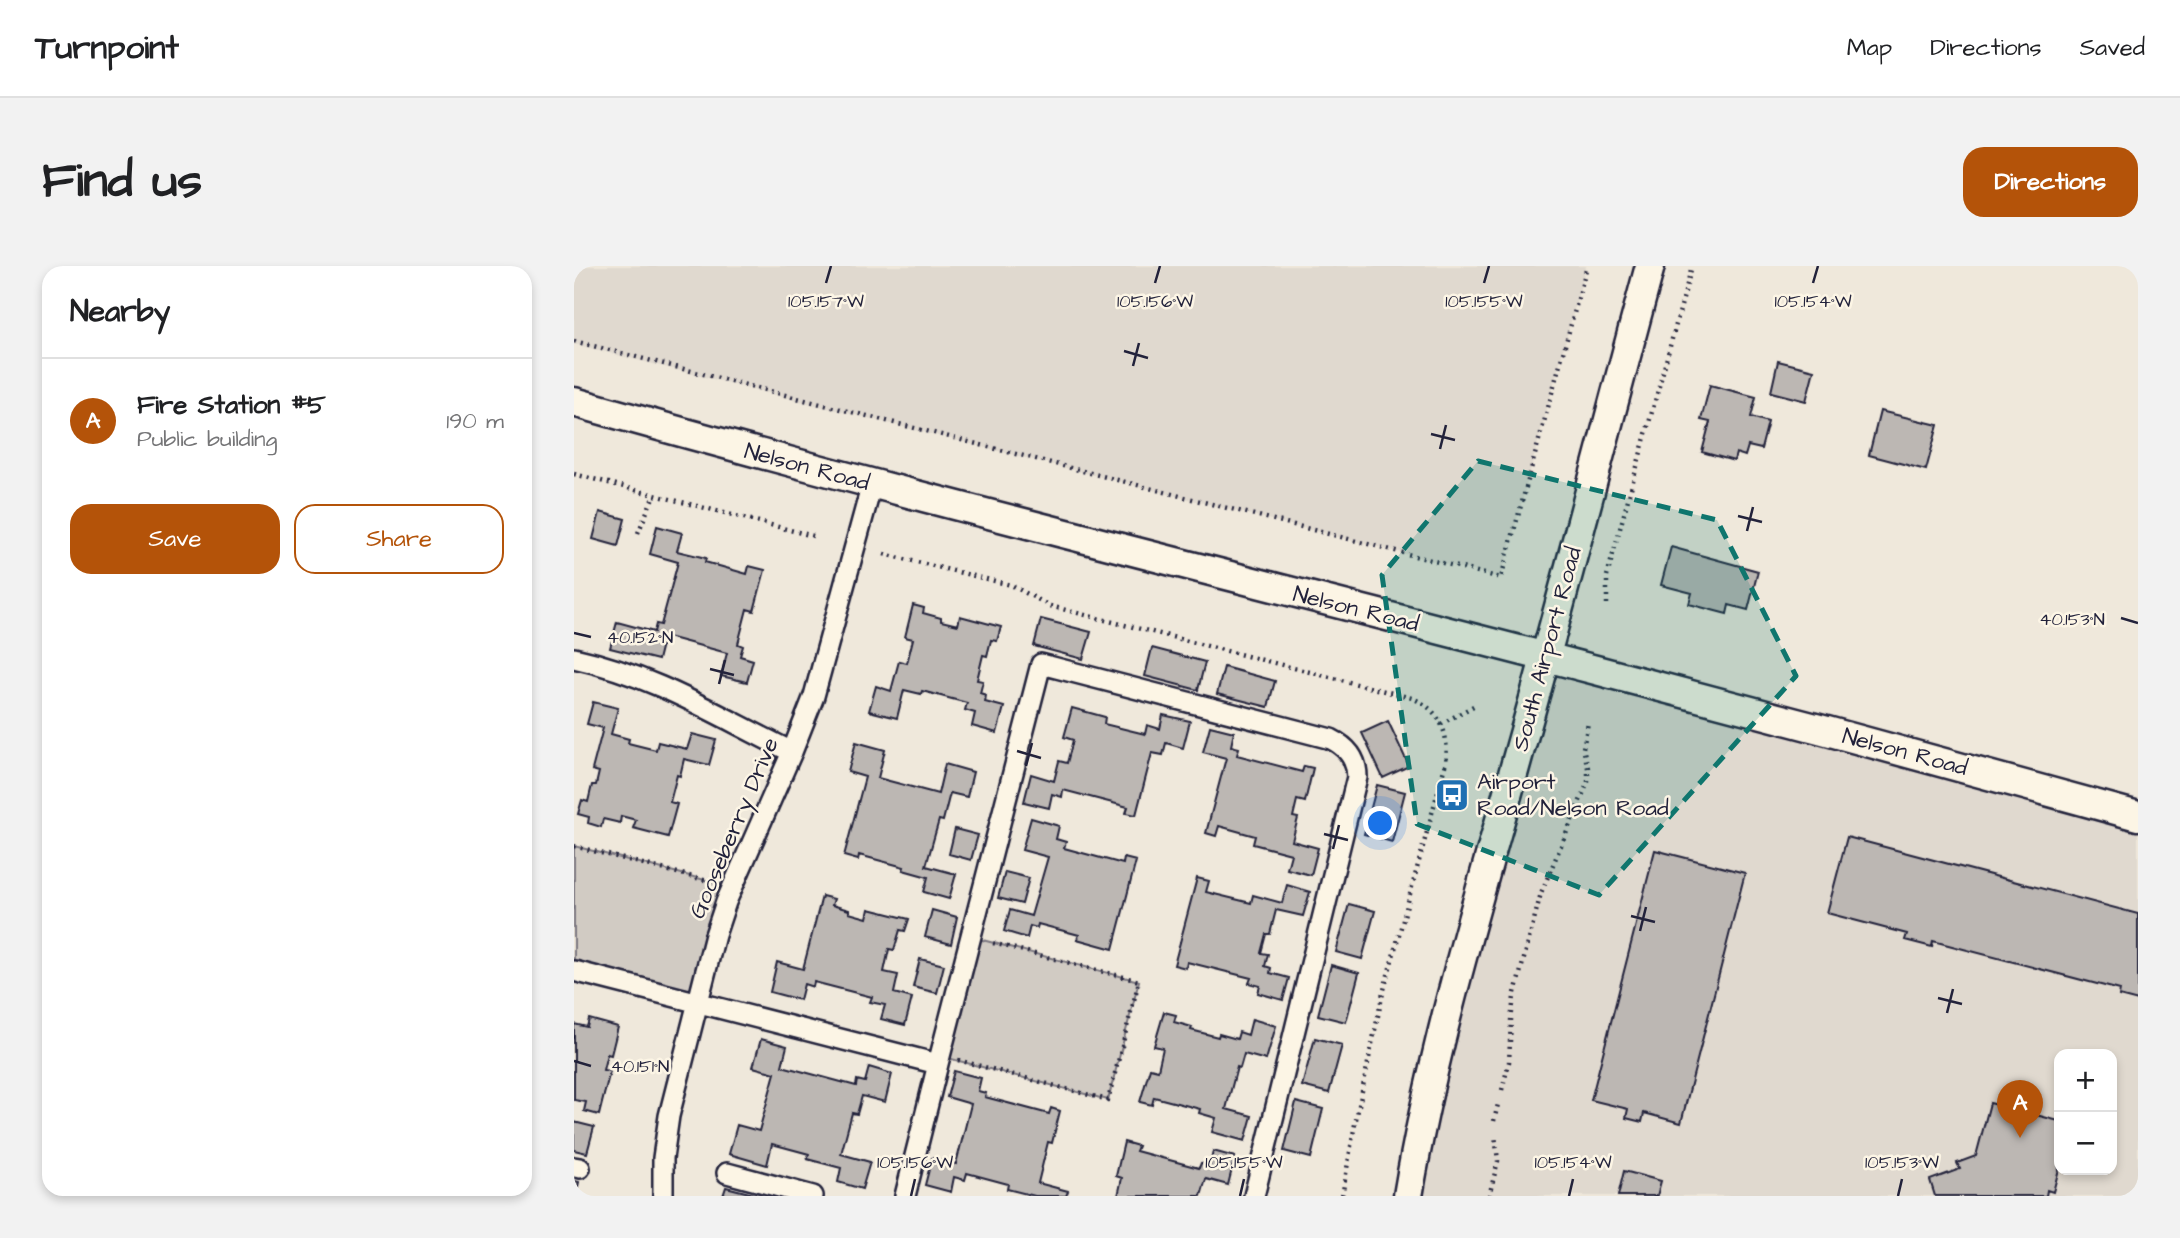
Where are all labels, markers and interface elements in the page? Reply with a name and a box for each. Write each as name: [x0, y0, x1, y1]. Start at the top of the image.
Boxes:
text: Turnpoint: [35, 25, 179, 71]
text: Map: [1847, 31, 1892, 65]
text: Directions: [1930, 31, 2042, 65]
text: Saved: [2080, 31, 2145, 65]
button: Directions: [1963, 147, 2138, 217]
text: Find us: [42, 148, 202, 216]
text: 105.157°W: [788, 289, 864, 314]
text: 105.156°W: [1117, 289, 1193, 314]
text: 105.155°W: [1445, 289, 1523, 314]
text: 105.154°W: [1774, 289, 1852, 314]
text: Nearby: [70, 291, 170, 333]
text: Fire Station #5: [137, 387, 326, 423]
text: A: [86, 405, 100, 437]
text: 190 m: [446, 405, 504, 437]
text: Public building: [137, 423, 277, 455]
street label: Nelson Road: [741, 435, 873, 499]
button: Save: [70, 504, 280, 574]
button: Share: [294, 504, 504, 574]
street label: South Airport Road: [1504, 543, 1590, 755]
street label: Nelson Road: [1290, 578, 1422, 640]
text: 40.153°N: [2039, 607, 2105, 632]
text: 40.152°N: [607, 625, 673, 650]
street label: Nelson Road: [1839, 720, 1971, 784]
street label: Gooseberry Drive: [681, 733, 788, 924]
place label: Airport Road/Nelson Road: [1477, 766, 1669, 824]
bus stop icon: Airport Road/Nelson Road: [1433, 776, 1471, 814]
your location: [1363, 806, 1397, 840]
map controls: [2054, 1049, 2117, 1175]
button: +: [2054, 1049, 2117, 1112]
text: 40.151°N: [611, 1054, 669, 1079]
pin: A: [1997, 1080, 2043, 1138]
button: −: [2054, 1112, 2117, 1175]
text: 105.156°W: [877, 1150, 953, 1175]
text: 105.155°W: [1205, 1150, 1283, 1175]
text: 105.154°W: [1534, 1150, 1612, 1175]
text: 105.153°W: [1865, 1150, 1939, 1175]

